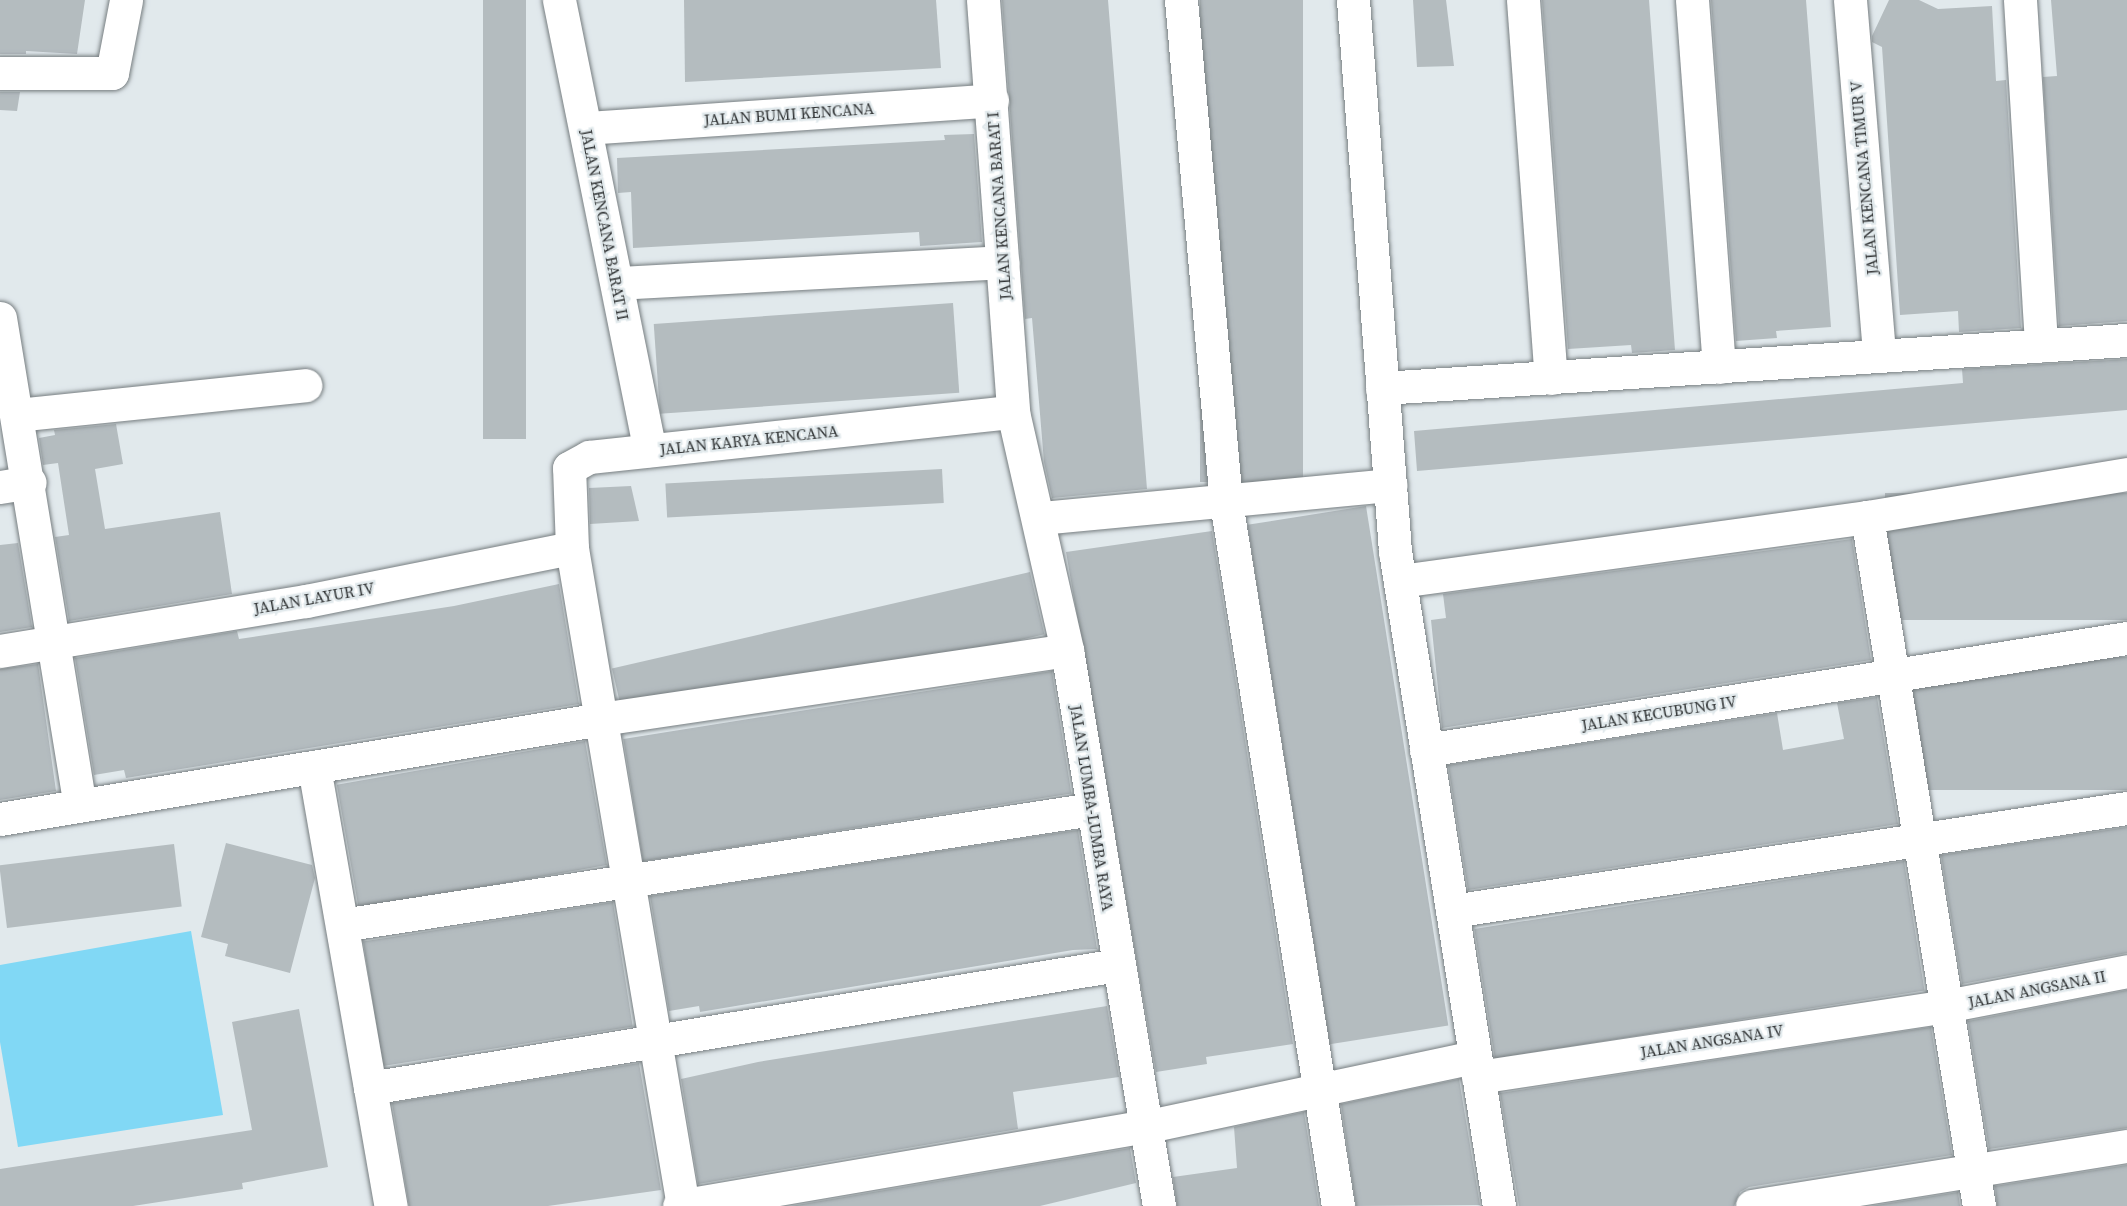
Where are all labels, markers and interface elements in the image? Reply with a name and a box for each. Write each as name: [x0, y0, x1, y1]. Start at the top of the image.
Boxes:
street label: JALAN KENCANA TIMUR V: [1846, 80, 1882, 276]
street label: JALAN BUMI KENCANA: [703, 98, 875, 130]
street label: JALAN KENCANA BARAT I: [983, 111, 1015, 301]
street label: JALAN KENCANA BARAT II: [577, 128, 633, 322]
street label: JALAN KARYA KENCANA: [659, 421, 839, 459]
street label: JALAN LAYUR IV: [252, 578, 376, 618]
street label: JALAN KECUBUNG IV: [1580, 691, 1738, 735]
street label: JALAN LUMBA-LUMBA RAYA: [1066, 704, 1118, 912]
street label: JALAN ANGSANA II: [1967, 966, 2107, 1012]
street label: JALAN ANGSANA IV: [1639, 1020, 1785, 1062]

